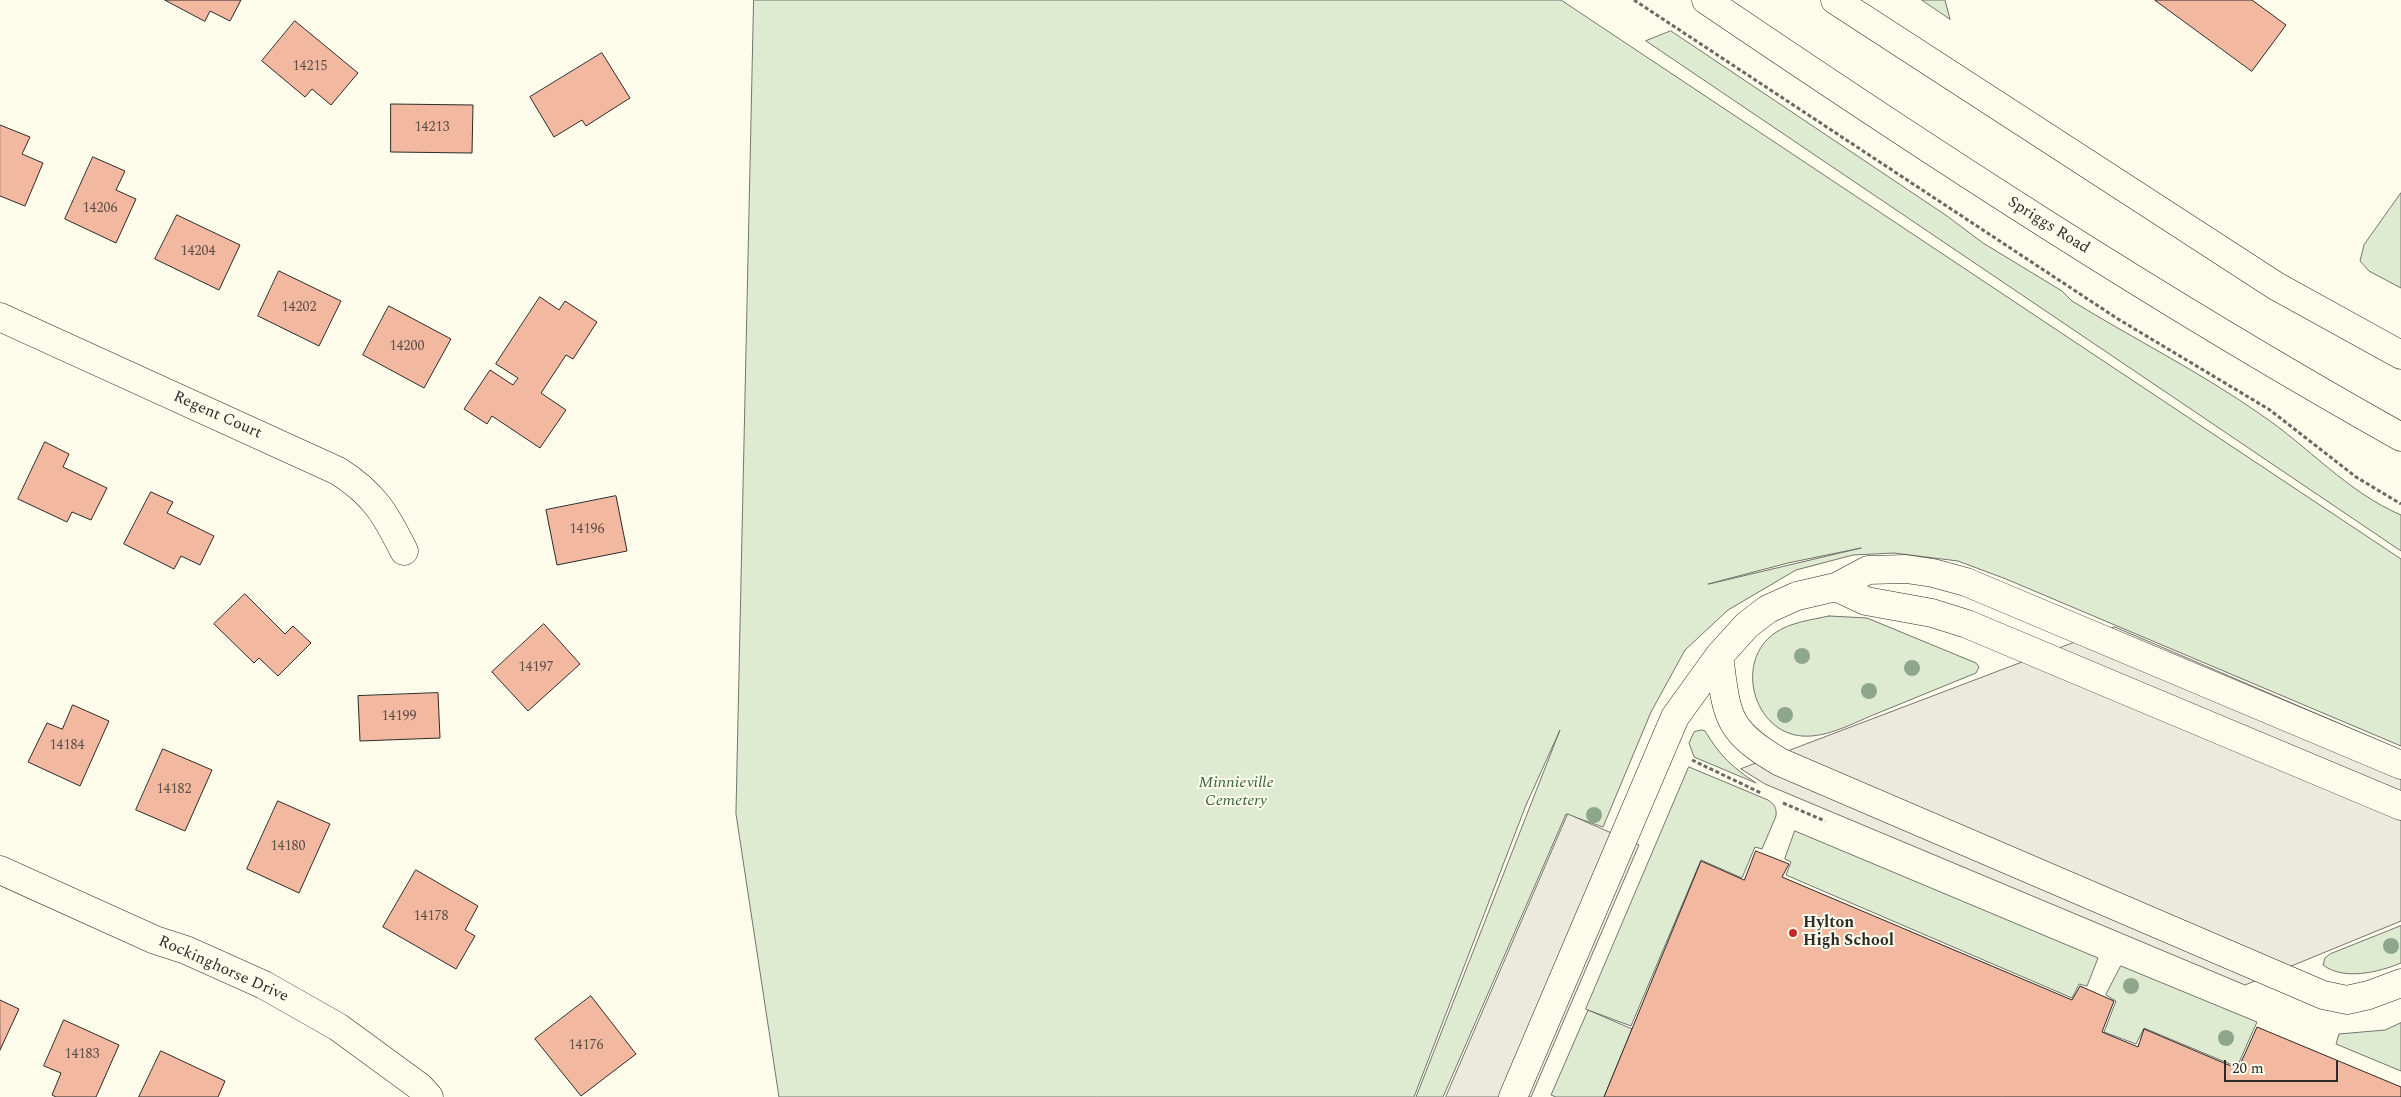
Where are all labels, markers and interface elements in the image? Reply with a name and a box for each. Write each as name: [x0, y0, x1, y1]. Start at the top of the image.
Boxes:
house number: 14215: [293, 59, 327, 75]
house number: 14213: [415, 120, 449, 136]
street label: Spriggs Road: [2004, 193, 2092, 259]
house number: 14206: [83, 201, 117, 217]
house number: 14204: [181, 244, 215, 260]
house number: 14202: [282, 300, 316, 316]
house number: 14200: [390, 339, 424, 355]
street label: Regent Court: [170, 388, 264, 444]
house number: 14196: [570, 522, 604, 538]
house number: 14197: [519, 660, 553, 676]
house number: 14199: [382, 709, 416, 725]
house number: 14184: [50, 738, 84, 754]
park label: Minnieville Cemetery: [1198, 774, 1274, 812]
house number: 14182: [157, 782, 191, 798]
house number: 14180: [271, 839, 305, 855]
house number: 14178: [414, 909, 448, 925]
place label: Hylton High School: [1803, 914, 1894, 952]
marker: Hylton High School: [1787, 927, 1799, 939]
street label: Rockinghorse Drive: [155, 933, 291, 1007]
house number: 14176: [569, 1038, 603, 1054]
house number: 14183: [65, 1047, 99, 1063]
scale bar: [2226, 1050, 2340, 1082]
text: 20 m: [2232, 1057, 2264, 1080]

